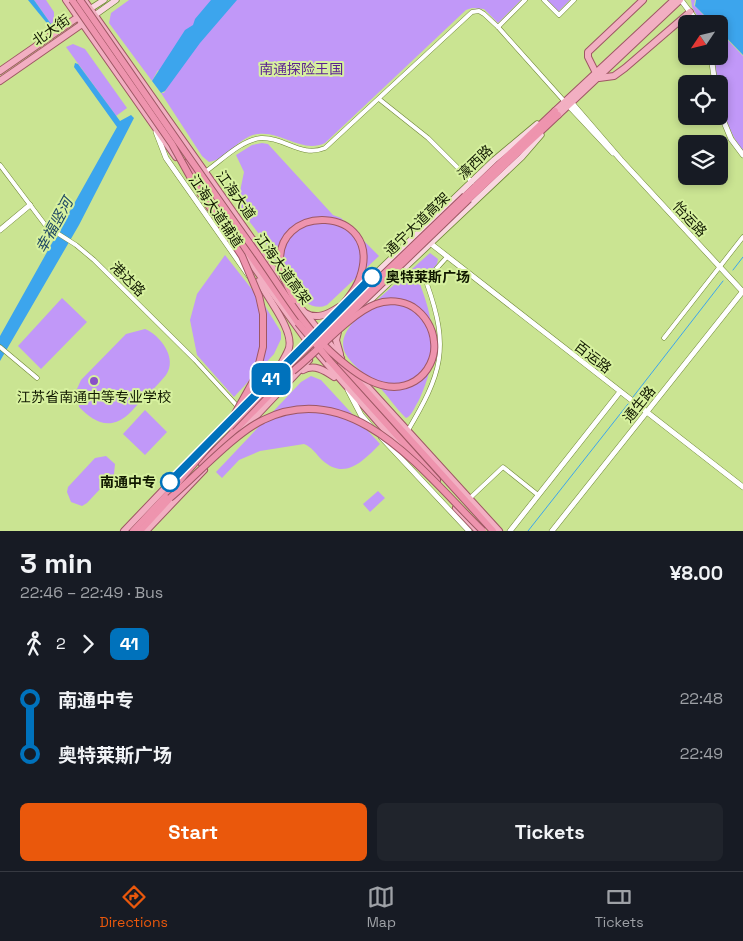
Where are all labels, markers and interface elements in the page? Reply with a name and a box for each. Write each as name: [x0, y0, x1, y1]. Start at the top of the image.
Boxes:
street label: 北大街: [29, 11, 73, 49]
north arrow: [678, 15, 728, 65]
map controls: [678, 15, 728, 185]
park label: 南通探险王国: [259, 60, 343, 78]
button: locate: [678, 75, 728, 125]
button: layers: [678, 135, 728, 185]
street label: 濠西路: [454, 141, 496, 183]
street label: 江海大道: [213, 167, 259, 223]
street label: 江海大道辅道: [185, 171, 247, 251]
street label: 通宁大道高架: [381, 188, 453, 260]
water label: 幸福竖河: [31, 192, 78, 256]
street label: 怡运路: [669, 198, 711, 240]
street label: 江海大道高架: [251, 230, 315, 308]
street label: 港达路: [107, 258, 149, 300]
marker: 奥特莱斯广场: [362, 267, 382, 287]
place label: 奥特莱斯广场: [386, 268, 470, 286]
street label: 百运路: [571, 337, 615, 377]
line badge: 41: [248, 363, 294, 395]
text: 41: [262, 367, 280, 390]
marker: 江苏省南通中等专业学校: [88, 375, 100, 387]
street label: 通生路: [619, 382, 659, 426]
place label: 江苏省南通中等专业学校: [17, 388, 171, 406]
marker: 南通中专: [160, 472, 180, 492]
place label: 南通中专: [100, 473, 156, 491]
text: 3 min: [20, 545, 93, 581]
text: ¥8.00: [670, 561, 723, 586]
text: 22:46 – 22:49 · Bus: [20, 582, 163, 603]
icon: walk: [20, 630, 48, 658]
icon: forward: [74, 630, 102, 658]
text: 41: [120, 632, 139, 655]
text: 2: [56, 633, 66, 654]
text: 南通中专: [58, 688, 134, 713]
text: 22:48: [680, 688, 723, 709]
text: 奥特莱斯广场: [58, 743, 172, 768]
text: 22:49: [680, 743, 723, 764]
button: Start: [20, 803, 367, 861]
button: Tickets: [377, 803, 723, 861]
tab: Directions: [99, 883, 168, 931]
tab: Map: [367, 883, 396, 931]
tab: Tickets: [595, 883, 644, 931]

